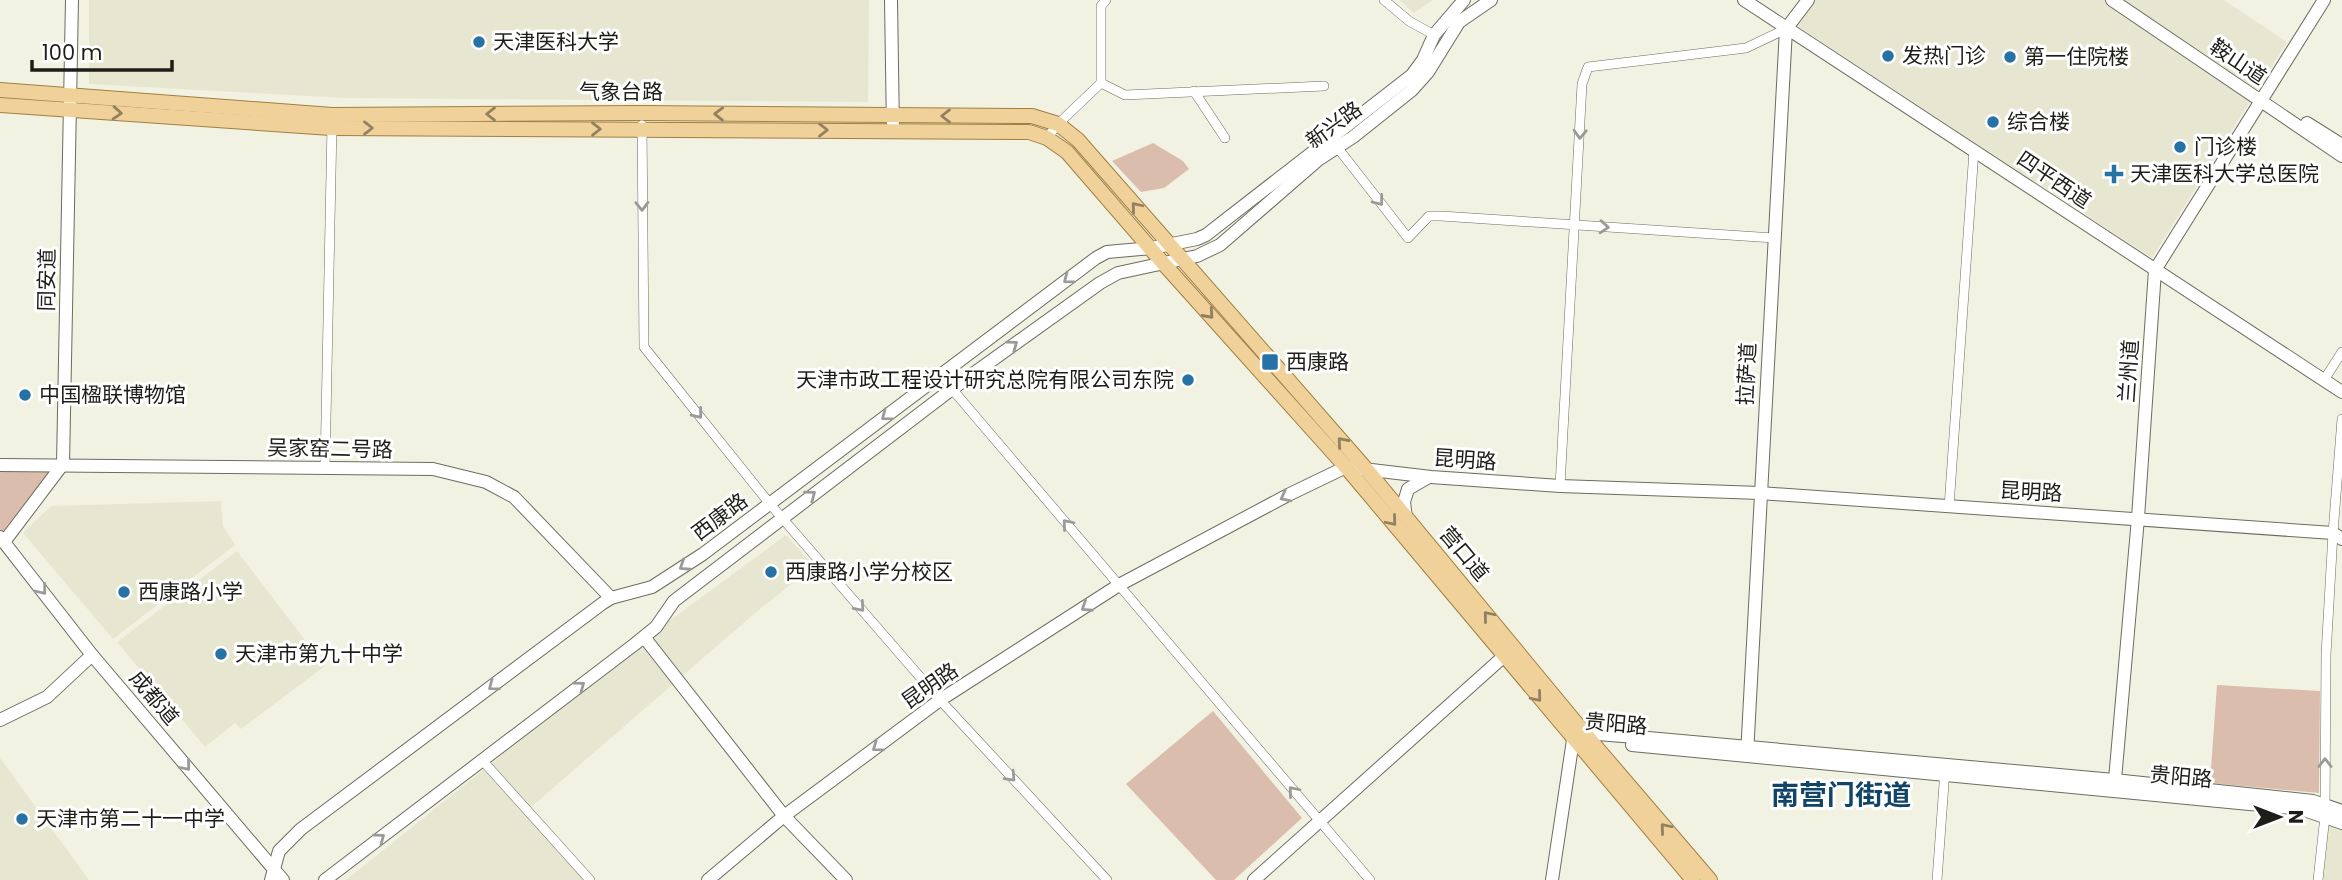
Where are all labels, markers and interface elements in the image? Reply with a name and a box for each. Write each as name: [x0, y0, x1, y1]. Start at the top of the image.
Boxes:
place label: 天津医科大学: [493, 27, 619, 56]
scale bar: [32, 28, 172, 72]
street label: 鞍山道: [2204, 32, 2273, 91]
marker: 天津医科大学: [471, 34, 487, 50]
text: 100 m: [42, 38, 102, 67]
place label: 发热门诊: [1902, 41, 1986, 70]
place label: 第一住院楼: [2024, 42, 2129, 71]
marker: 发热门诊: [1880, 48, 1896, 64]
marker: 第一住院楼: [2002, 49, 2018, 65]
street label: 气象台路: [579, 77, 663, 106]
street label: 新兴路: [1300, 94, 1368, 155]
one-way arrow: [112, 105, 123, 120]
one-way arrow: [486, 106, 496, 122]
one-way arrow: [713, 106, 724, 122]
place label: 综合楼: [2007, 107, 2070, 136]
one-way arrow: [941, 108, 951, 124]
marker: 综合楼: [1985, 114, 2001, 130]
one-way arrow: [364, 120, 374, 136]
one-way arrow: [591, 121, 602, 137]
one-way arrow: [819, 122, 829, 138]
one-way arrow: [1572, 129, 1587, 140]
place label: 门诊楼: [2194, 132, 2257, 161]
marker: 门诊楼: [2172, 139, 2188, 155]
street label: 四平西道: [2011, 144, 2097, 215]
place label: 天津医科大学总医院: [2130, 159, 2319, 188]
marker: 天津医科大学总医院: [2104, 164, 2124, 184]
one-way arrow: [1371, 193, 1384, 205]
one-way arrow: [635, 200, 650, 211]
one-way arrow: [1132, 203, 1144, 216]
one-way arrow: [1598, 219, 1609, 234]
street label: 同安道: [31, 248, 62, 312]
one-way arrow: [1063, 271, 1076, 284]
one-way arrow: [1201, 306, 1213, 319]
street label: 兰州道: [2112, 339, 2145, 403]
one-way arrow: [1005, 341, 1018, 353]
street label: 拉萨道: [1730, 342, 1763, 406]
place label: 西康路: [1286, 347, 1349, 376]
marker: 西康路: [1260, 352, 1280, 372]
place label: 天津市政工程设计研究总院有限公司东院: [796, 365, 1174, 394]
marker: 天津市政工程设计研究总院有限公司东院: [1180, 372, 1196, 388]
place label: 中国楹联博物馆: [39, 380, 186, 409]
marker: 中国楹联博物馆: [17, 387, 33, 403]
one-way arrow: [689, 406, 702, 419]
one-way arrow: [881, 407, 893, 420]
street label: 吴家窑二号路: [267, 433, 393, 464]
one-way arrow: [1337, 437, 1350, 450]
street label: 昆明路: [1433, 443, 1497, 476]
street label: 昆明路: [1999, 475, 2063, 508]
street label: 西康路: [686, 486, 754, 547]
one-way arrow: [1280, 488, 1292, 502]
one-way arrow: [803, 491, 816, 504]
one-way arrow: [1383, 514, 1396, 526]
one-way arrow: [1063, 519, 1075, 532]
street label: 营口道: [1433, 520, 1496, 587]
place label: 西康路小学分校区: [785, 557, 953, 586]
one-way arrow: [678, 558, 691, 571]
marker: 西康路小学分校区: [763, 564, 779, 580]
place label: 西康路小学: [138, 577, 243, 606]
one-way arrow: [33, 583, 46, 595]
marker: 西康路小学: [116, 584, 132, 600]
one-way arrow: [1080, 598, 1093, 611]
one-way arrow: [852, 599, 864, 612]
one-way arrow: [1484, 611, 1497, 623]
place label: 天津市第九十中学: [235, 639, 403, 668]
marker: 天津市第九十中学: [213, 646, 229, 662]
street label: 昆明路: [896, 656, 964, 716]
street label: 成都道: [123, 664, 186, 731]
one-way arrow: [488, 677, 501, 690]
one-way arrow: [572, 681, 585, 694]
one-way arrow: [1529, 688, 1541, 701]
street label: 贵阳路: [1583, 706, 1649, 741]
one-way arrow: [872, 739, 885, 752]
one-way arrow: [2317, 757, 2333, 768]
one-way arrow: [178, 758, 190, 771]
street label: 贵阳路: [2148, 759, 2214, 794]
one-way arrow: [1003, 769, 1016, 782]
district label: 南营门街道: [1771, 776, 1911, 815]
north arrow: [2244, 782, 2314, 852]
one-way arrow: [1289, 787, 1301, 800]
place label: 天津市第二十一中学: [36, 804, 225, 833]
text: N: [2282, 810, 2309, 824]
marker: 天津市第二十一中学: [14, 811, 30, 827]
one-way arrow: [1661, 823, 1673, 836]
one-way arrow: [372, 834, 384, 847]

